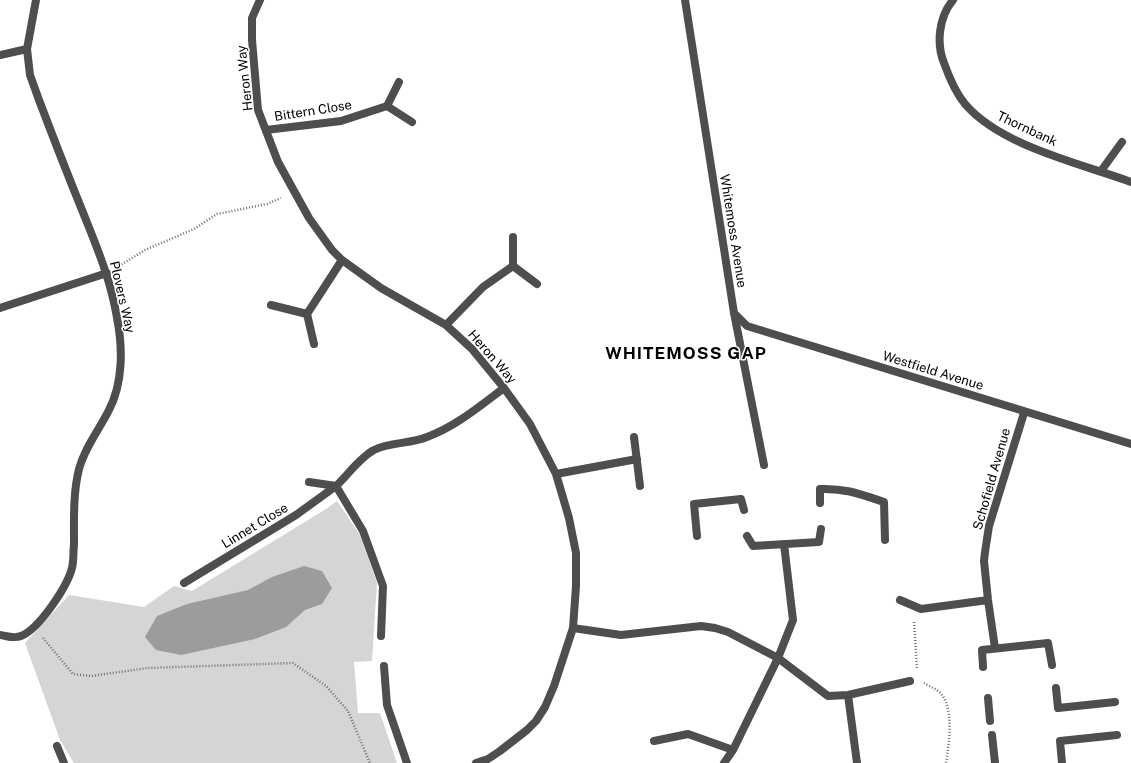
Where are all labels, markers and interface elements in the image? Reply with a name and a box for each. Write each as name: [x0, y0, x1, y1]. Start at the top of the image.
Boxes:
street label: Heron Way: [234, 44, 256, 112]
street label: Bittern Close: [273, 97, 353, 125]
street label: Thornbank: [994, 108, 1060, 150]
street label: Whitemoss Avenue: [716, 173, 750, 289]
street label: Plovers Way: [106, 259, 138, 335]
street label: Heron Way: [464, 327, 520, 387]
district label: WHITEMOSS GAP: [605, 344, 767, 364]
street label: Westfield Avenue: [881, 348, 985, 394]
street label: Schofield Avenue: [970, 426, 1014, 532]
street label: Linnet Close: [219, 500, 291, 552]

